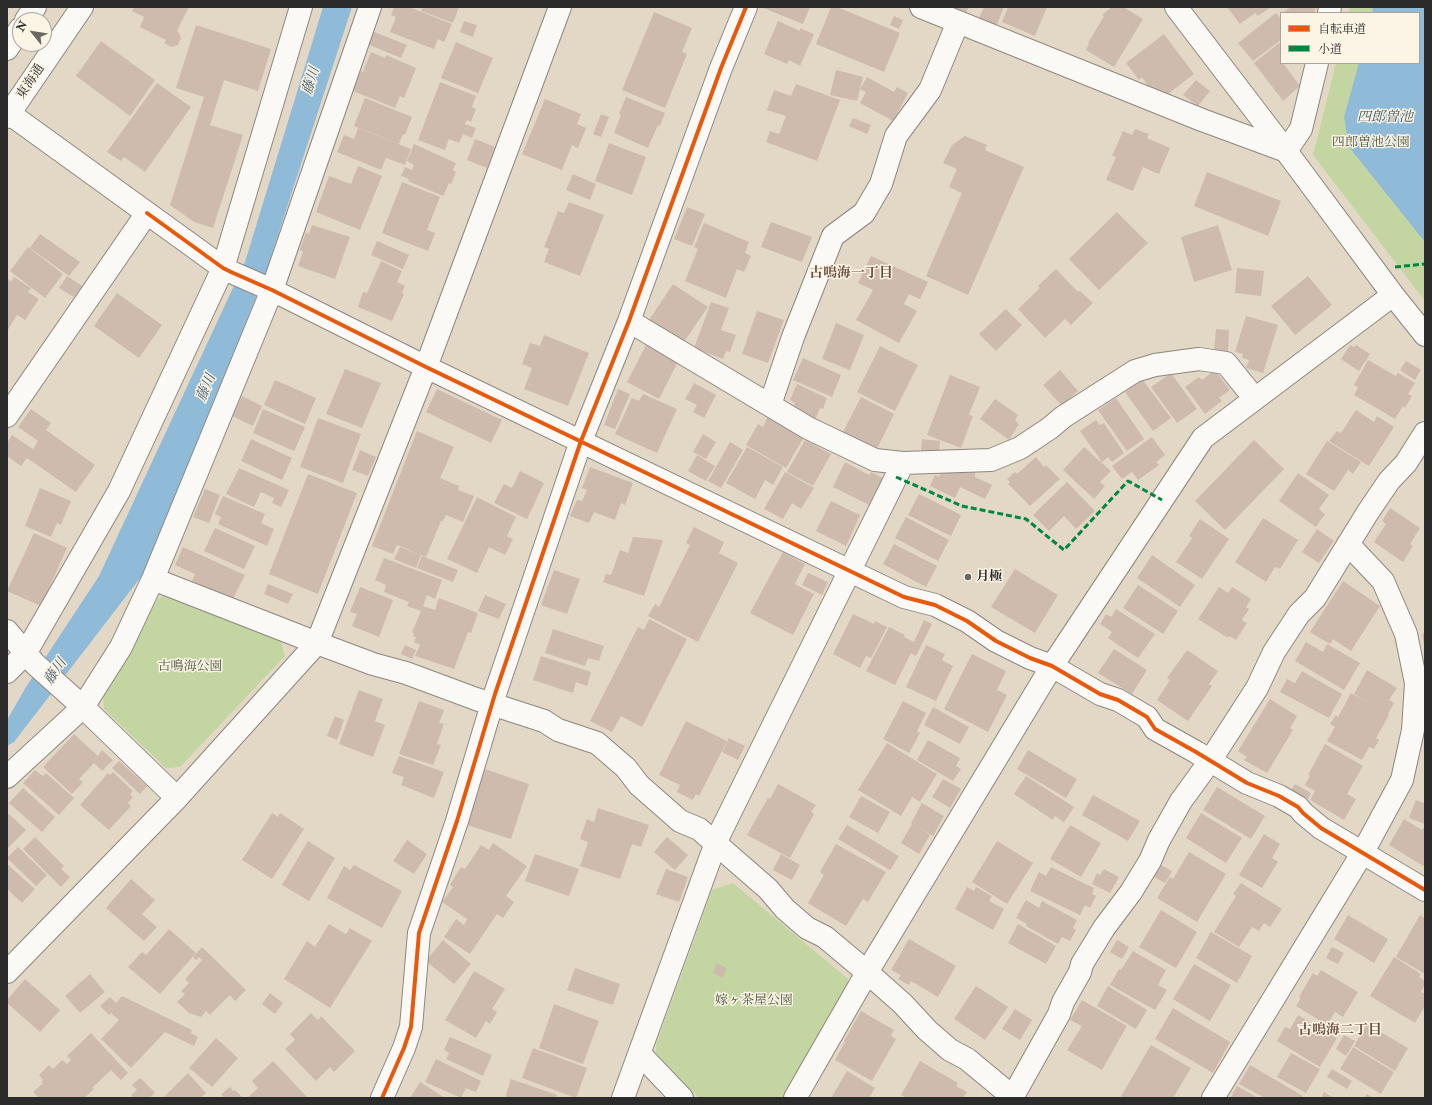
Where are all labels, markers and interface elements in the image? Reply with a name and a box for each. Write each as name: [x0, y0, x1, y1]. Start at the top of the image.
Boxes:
north arrow: [12, 12, 52, 52]
legend: [1280, 12, 1420, 64]
text: N: [14, 19, 30, 34]
text: 自転車道: [1318, 22, 1366, 37]
text: 小道: [1318, 42, 1342, 57]
street label: 東海通: [14, 61, 48, 103]
water label: 藤川: [300, 65, 324, 97]
water label: 四郎曽池: [1357, 110, 1413, 126]
park label: 四郎曽池公園: [1332, 135, 1410, 151]
district label: 古鳴海一丁目: [809, 266, 893, 282]
water label: 藤川: [194, 372, 220, 404]
place label: 月極: [976, 569, 1002, 585]
marker: 月極: [963, 572, 973, 582]
water label: 藤川: [41, 656, 71, 688]
park label: 古鳴海公園: [158, 659, 222, 675]
park label: 嫁ヶ茶屋公園: [715, 993, 793, 1009]
district label: 古鳴海二丁目: [1298, 1023, 1382, 1039]

